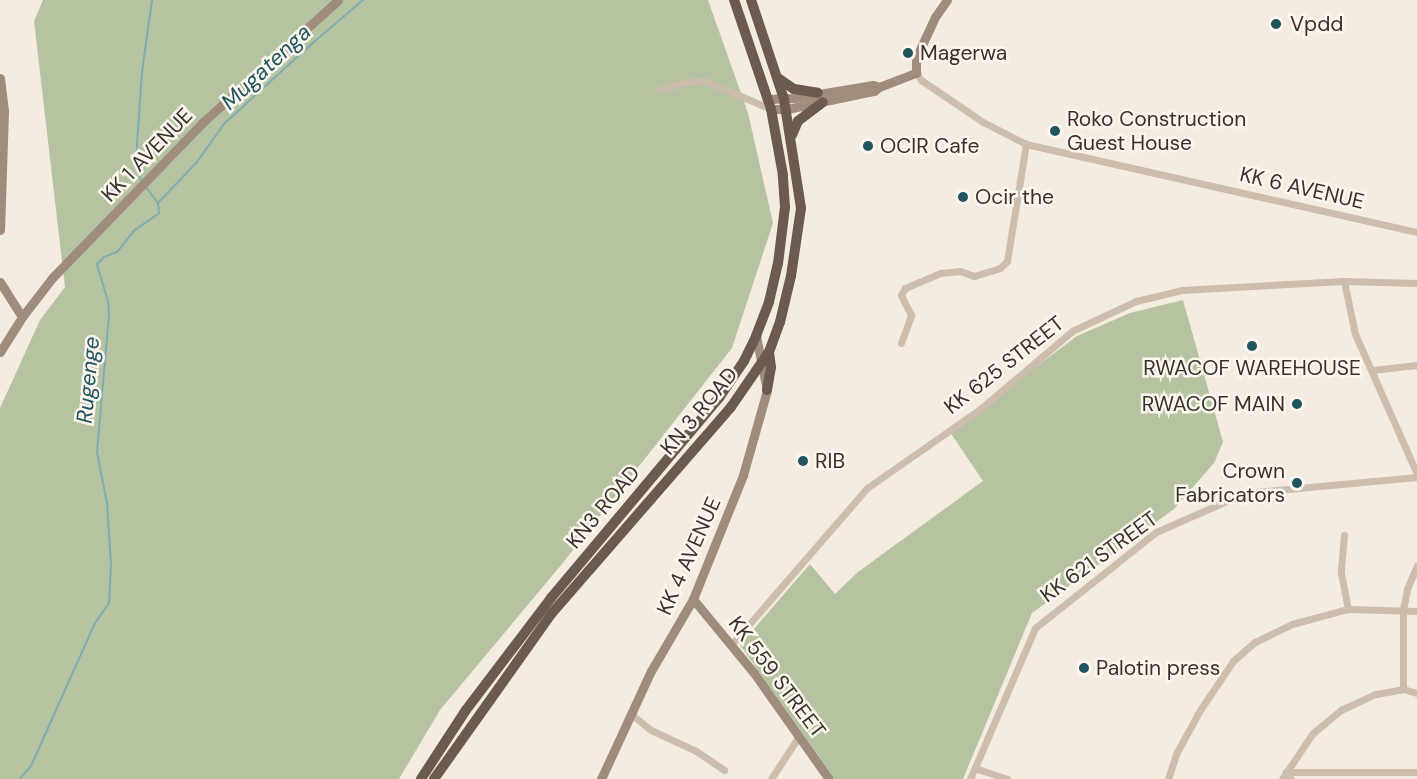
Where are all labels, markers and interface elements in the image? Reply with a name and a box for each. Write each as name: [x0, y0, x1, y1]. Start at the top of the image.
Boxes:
place label: Vpdd: [1290, 11, 1344, 37]
marker: Vpdd: [1267, 15, 1285, 33]
water label: Mugatenga: [216, 19, 316, 115]
place label: Magerwa: [920, 40, 1007, 66]
marker: Magerwa: [901, 46, 915, 60]
street label: KK 1 AVENUE: [96, 103, 198, 207]
place label: Roko Construction Guest House: [1067, 106, 1246, 156]
marker: Roko Construction Guest House: [1048, 124, 1062, 138]
place label: OCIR Cafe: [880, 133, 979, 159]
marker: OCIR Cafe: [861, 139, 875, 153]
street label: KK 6 AVENUE: [1237, 161, 1367, 215]
place label: Ocir the: [975, 184, 1054, 210]
marker: Ocir the: [956, 190, 970, 204]
street label: KK 625 STREET: [939, 310, 1069, 420]
water label: Rugenge: [71, 336, 105, 424]
marker: RWACOF WAREHOUSE: [1245, 339, 1259, 353]
place label: RWACOF WAREHOUSE: [1143, 355, 1361, 381]
street label: KN 3 ROAD: [655, 362, 743, 460]
place label: RWACOF MAIN: [1142, 391, 1285, 417]
marker: RWACOF MAIN: [1290, 397, 1304, 411]
place label: RIB: [815, 448, 845, 474]
marker: RIB: [796, 454, 810, 468]
place label: Crown Fabricators: [1175, 458, 1285, 508]
street label: KN3 ROAD: [561, 460, 645, 554]
marker: Crown Fabricators: [1290, 476, 1304, 490]
street label: KK 4 AVENUE: [652, 493, 726, 619]
street label: KK 621 STREET: [1036, 506, 1162, 608]
street label: KK 559 STREET: [723, 611, 831, 743]
place label: Palotin press: [1096, 655, 1220, 681]
marker: Palotin press: [1077, 661, 1091, 675]

